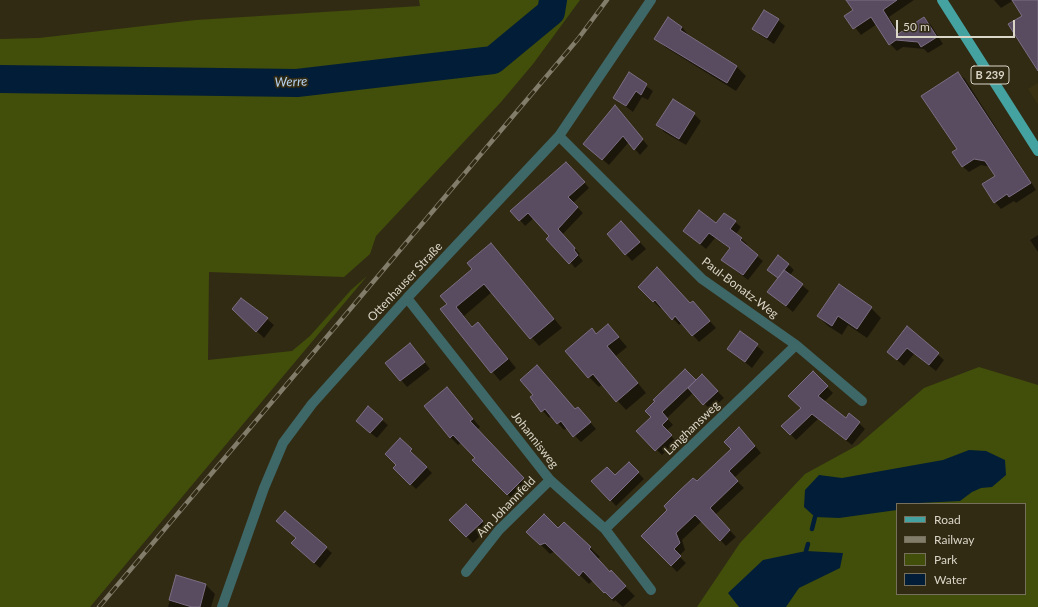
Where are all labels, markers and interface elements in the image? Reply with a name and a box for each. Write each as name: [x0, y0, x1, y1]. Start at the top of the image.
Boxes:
scale bar: [898, 12, 1017, 38]
text: 50 m: [903, 19, 930, 34]
road number: B 239: [971, 66, 1009, 84]
water label: Werre: [274, 74, 308, 90]
street label: Ottenhauser Straße: [365, 239, 445, 325]
street label: Paul-Bonatz-Weg: [699, 254, 781, 322]
street label: Langhansweg: [661, 398, 723, 458]
street label: Johannisweg: [508, 409, 562, 471]
street label: Am Johannfeld: [474, 474, 538, 540]
legend: [896, 503, 1026, 595]
text: Road: [934, 512, 961, 527]
text: Railway: [934, 532, 974, 547]
text: Park: [934, 552, 957, 567]
text: Water: [934, 572, 967, 587]

